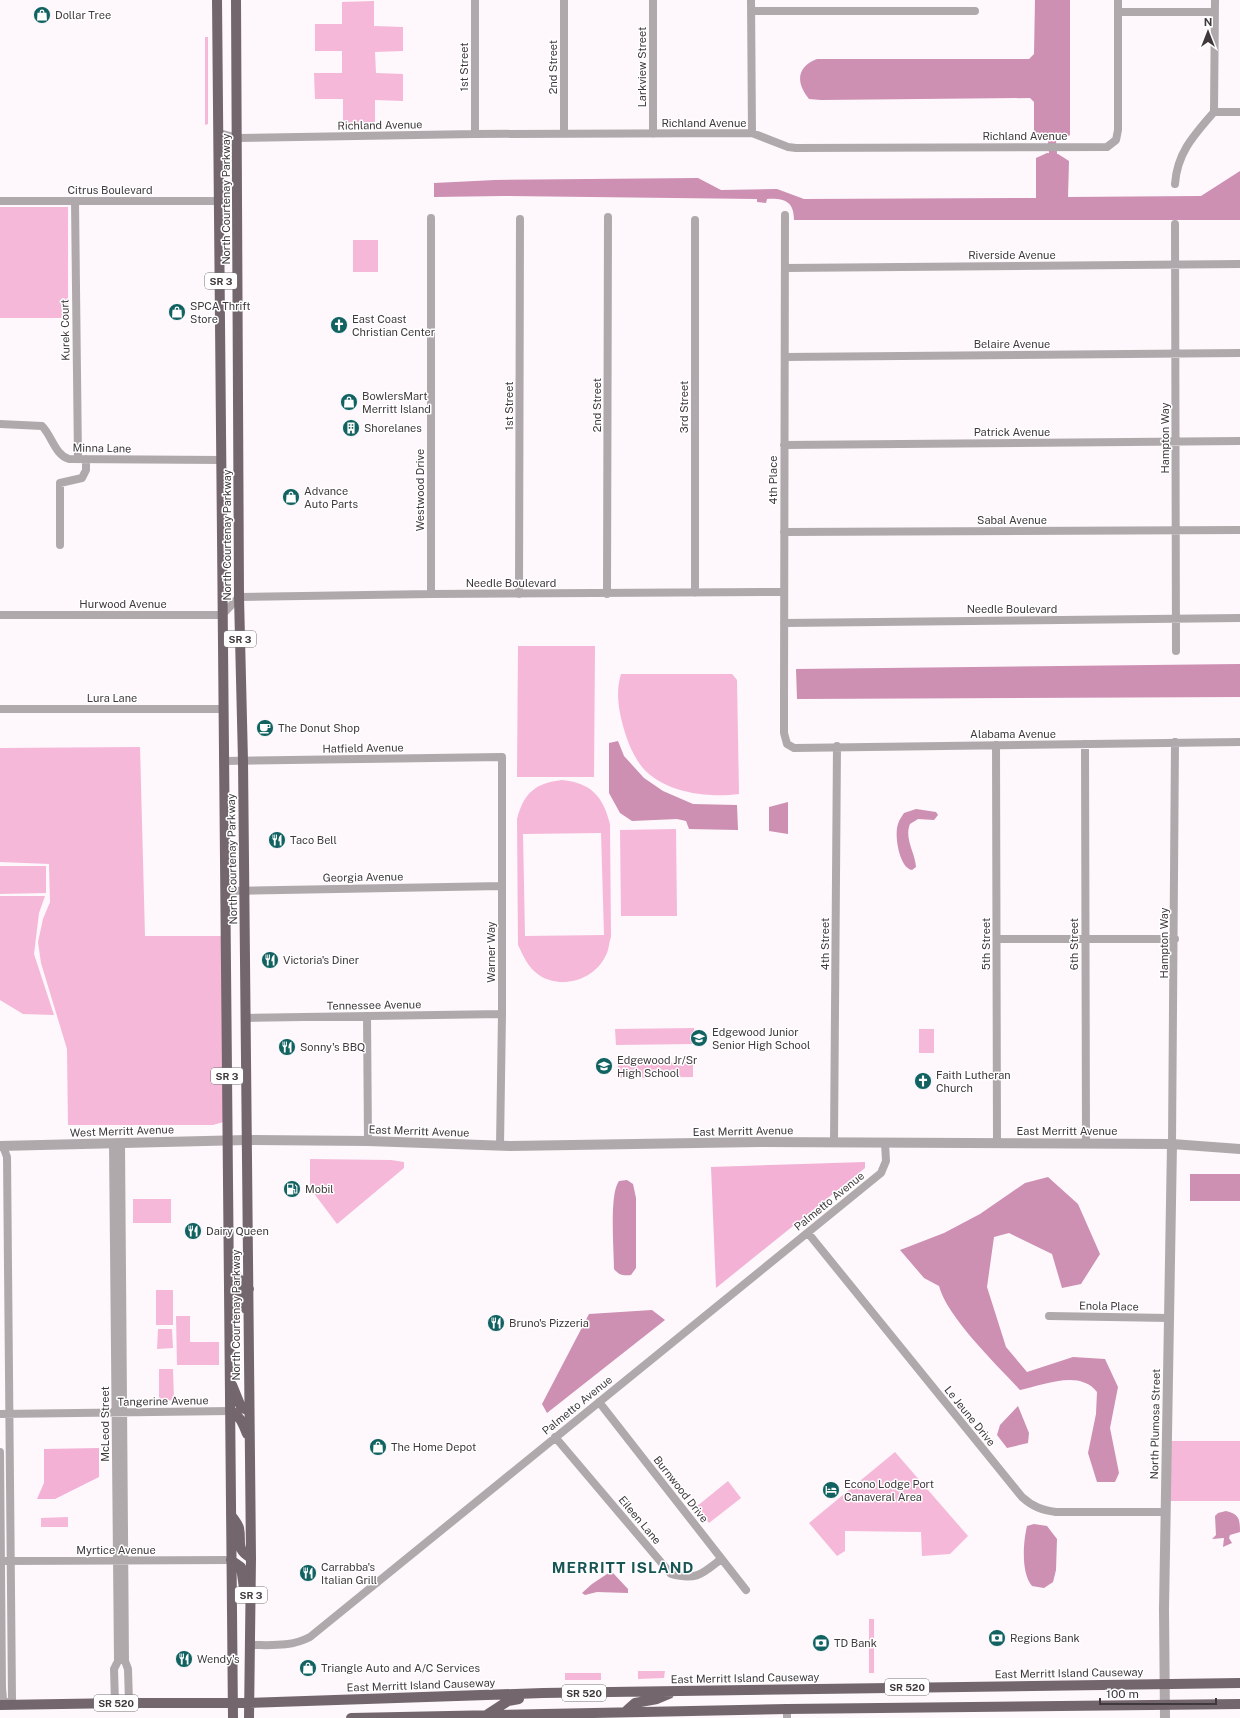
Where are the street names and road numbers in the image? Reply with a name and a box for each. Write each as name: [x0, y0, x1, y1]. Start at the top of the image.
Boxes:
street label: Larkview Street: [636, 27, 648, 107]
street label: 2nd Street: [547, 40, 559, 94]
street label: 1st Street: [458, 42, 470, 92]
street label: Richland Avenue: [661, 117, 747, 129]
street label: Richland Avenue: [337, 118, 423, 132]
street label: Richland Avenue: [982, 130, 1068, 142]
street label: North Courtenay Parkway: [220, 133, 232, 265]
street label: Citrus Boulevard: [68, 184, 153, 196]
street label: Riverside Avenue: [968, 249, 1056, 261]
road number: SR 3: [205, 273, 237, 289]
street label: Kurek Court: [58, 299, 72, 361]
street label: Belaire Avenue: [974, 338, 1050, 350]
street label: 2nd Street: [591, 378, 603, 432]
street label: 1st Street: [503, 381, 515, 431]
street label: 3rd Street: [678, 381, 690, 433]
street label: Hampton Way: [1159, 402, 1171, 474]
street label: Patrick Avenue: [974, 426, 1050, 438]
street label: Minna Lane: [72, 441, 132, 455]
street label: Westwood Drive: [414, 449, 426, 531]
street label: 4th Place: [767, 456, 779, 504]
street label: North Courtenay Parkway: [221, 469, 233, 601]
street label: Sabal Avenue: [977, 514, 1047, 526]
street label: Needle Boulevard: [466, 577, 556, 589]
street label: Hurwood Avenue: [79, 598, 167, 610]
street label: Needle Boulevard: [967, 603, 1057, 615]
road number: SR 3: [224, 631, 256, 647]
street label: Lura Lane: [87, 692, 137, 704]
street label: Alabama Avenue: [970, 728, 1056, 740]
street label: Hatfield Avenue: [322, 741, 404, 755]
street label: North Courtenay Parkway: [225, 793, 239, 925]
street label: Georgia Avenue: [323, 870, 403, 884]
street label: Hampton Way: [1158, 907, 1170, 979]
street label: 4th Street: [819, 918, 831, 970]
street label: 5th Street: [980, 918, 992, 970]
street label: 6th Street: [1068, 918, 1080, 970]
street label: Warner Way: [485, 921, 497, 983]
street label: Tennessee Avenue: [326, 998, 422, 1012]
road number: SR 3: [211, 1068, 243, 1084]
street label: West Merritt Avenue: [70, 1123, 174, 1139]
street label: East Merritt Avenue: [368, 1123, 470, 1139]
street label: East Merritt Avenue: [692, 1124, 794, 1138]
street label: East Merritt Avenue: [1017, 1125, 1117, 1137]
street label: Palmetto Avenue: [792, 1169, 866, 1233]
street label: North Courtenay Parkway: [230, 1249, 242, 1381]
street label: Enola Place: [1079, 1299, 1139, 1313]
street label: North Plumosa Street: [1148, 1369, 1162, 1479]
street label: Palmetto Avenue: [540, 1373, 614, 1437]
street label: Le Jeune Drive: [942, 1384, 998, 1448]
street label: McLeod Street: [99, 1386, 111, 1462]
street label: Tangerine Avenue: [117, 1394, 209, 1408]
street label: Burnwood Drive: [651, 1453, 711, 1525]
street label: Eileen Lane: [616, 1494, 664, 1546]
street label: Myrtice Avenue: [76, 1544, 156, 1556]
road number: SR 3: [235, 1587, 267, 1603]
street label: East Merritt Island Causeway: [995, 1666, 1144, 1680]
street label: East Merritt Island Causeway: [671, 1671, 820, 1685]
street label: East Merritt Island Causeway: [347, 1676, 496, 1694]
road number: SR 520: [885, 1679, 929, 1695]
road number: SR 520: [562, 1685, 606, 1701]
road number: SR 520: [94, 1695, 138, 1711]

